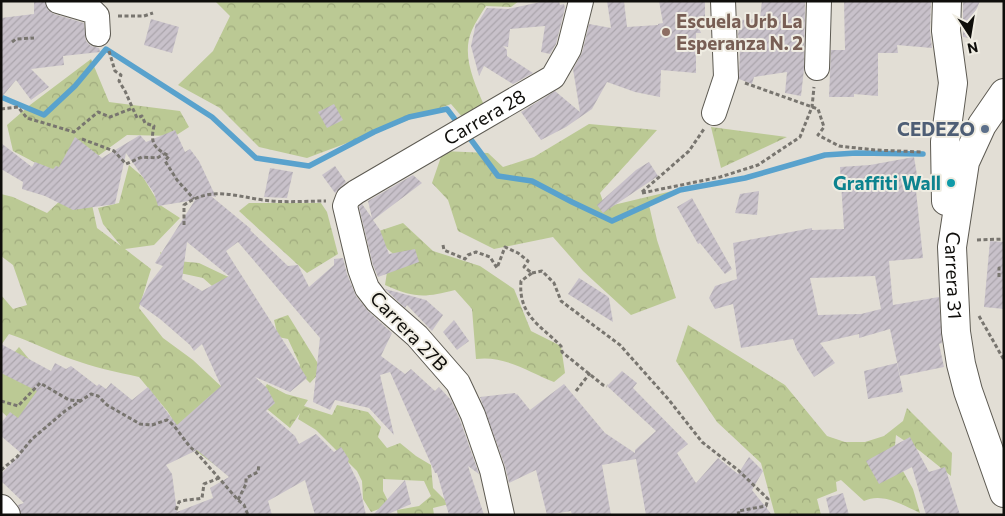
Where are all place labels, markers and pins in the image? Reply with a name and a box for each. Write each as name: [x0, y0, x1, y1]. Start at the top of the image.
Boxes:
place label: Escuela Urb La Esperanza N. 2: [676, 9, 803, 54]
marker: Escuela Urb La Esperanza N. 2: [660, 26, 672, 38]
place label: CEDEZO: [897, 117, 975, 140]
marker: CEDEZO: [979, 123, 991, 135]
place label: Graffiti Wall: [833, 171, 941, 194]
marker: Graffiti Wall: [945, 177, 957, 189]

